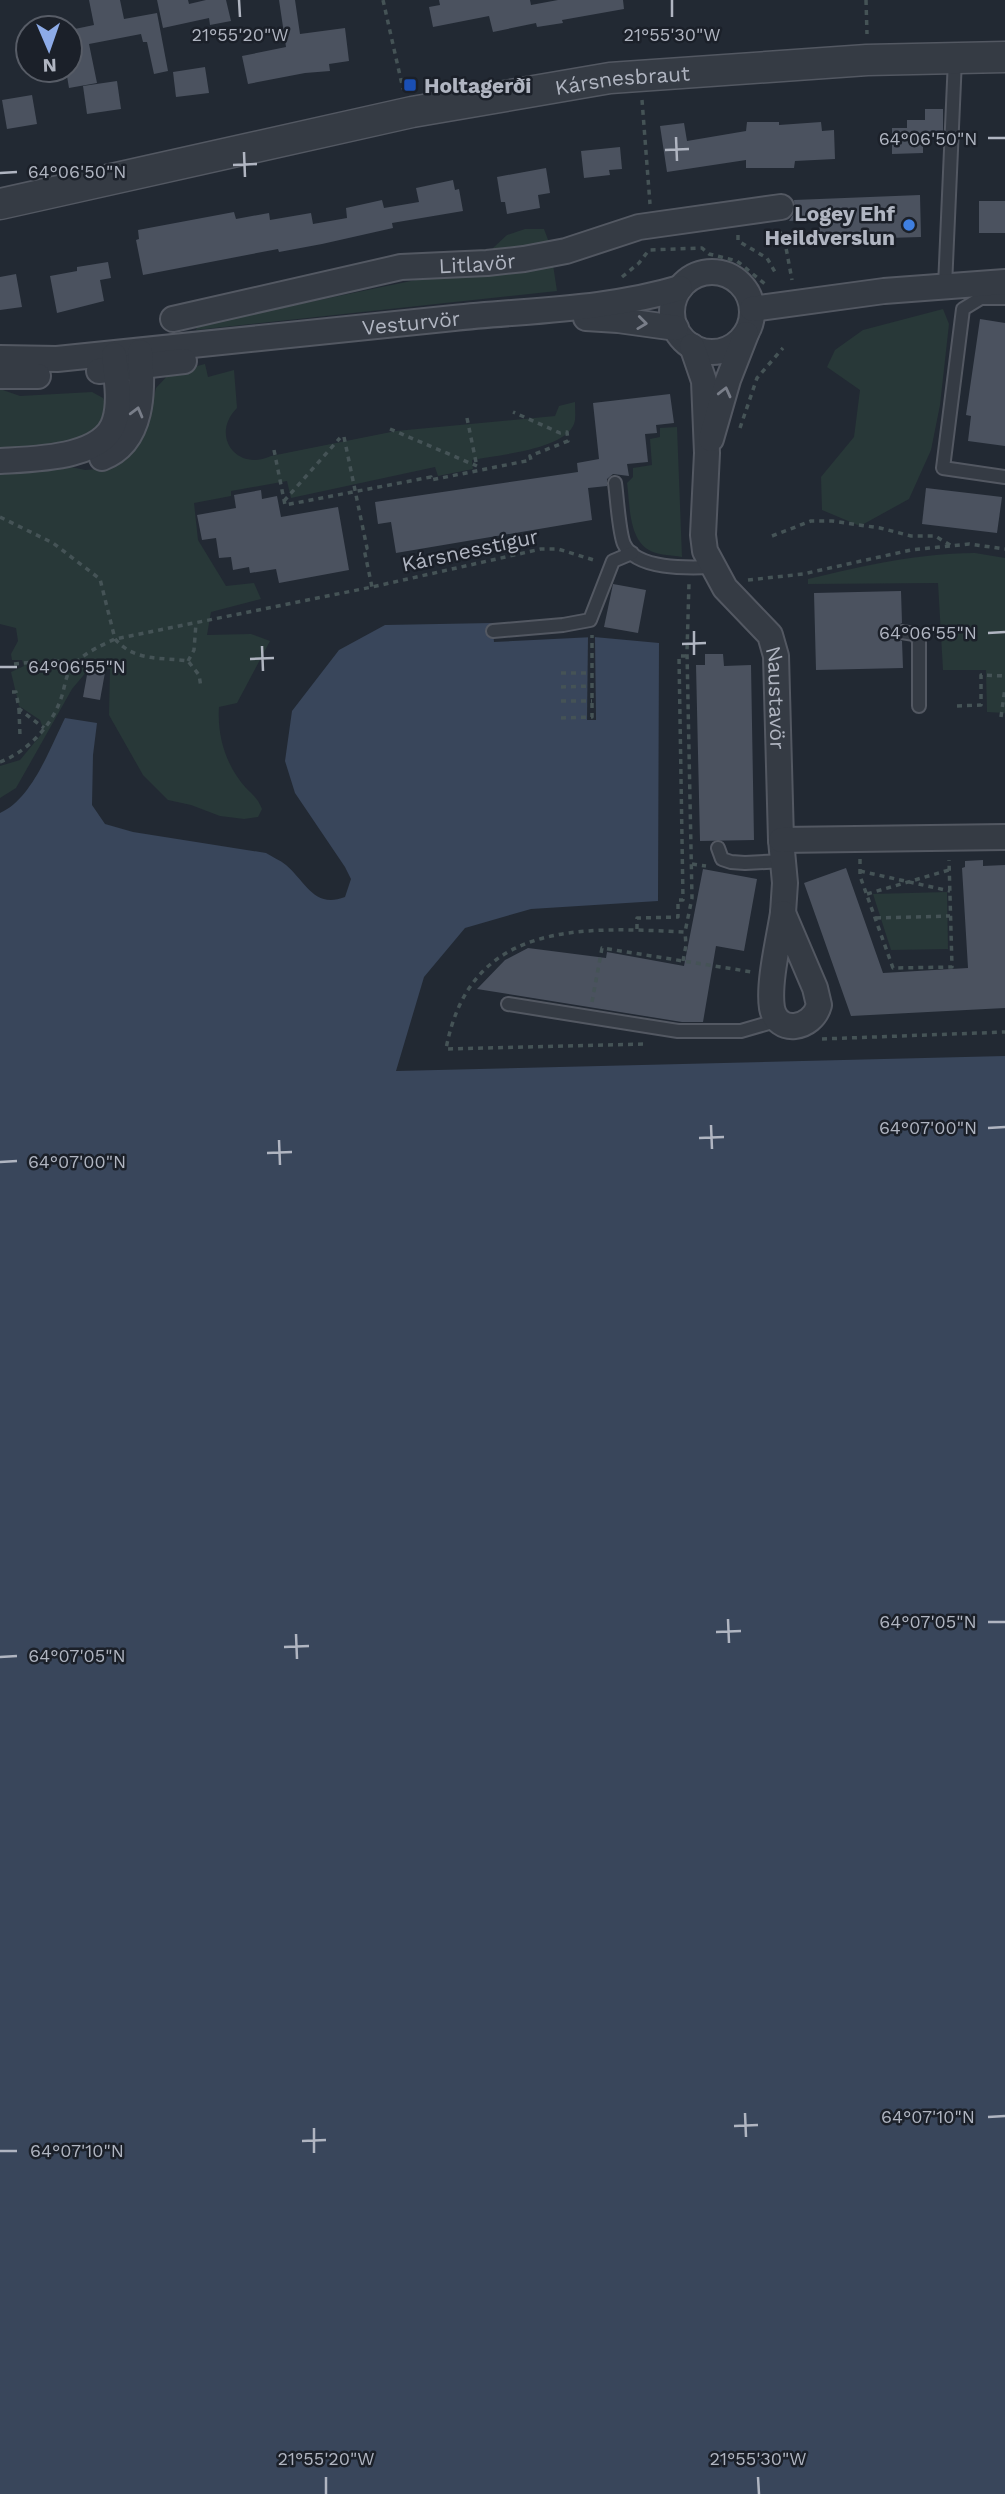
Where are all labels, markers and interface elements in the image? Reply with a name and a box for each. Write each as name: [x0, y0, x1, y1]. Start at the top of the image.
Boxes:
north arrow: [14, 14, 84, 84]
text: 21°55'20"W: [191, 24, 289, 45]
text: 21°55'30"W: [623, 24, 721, 45]
text: N: [42, 54, 57, 77]
street label: Kársnesbraut: [553, 60, 691, 100]
place label: Holtagerði: [424, 73, 531, 98]
marker: Holtagerði: [402, 77, 418, 93]
text: 64°06'50"N: [879, 128, 977, 149]
text: 64°06'50"N: [28, 161, 126, 182]
place label: Logey Ehf Heildverslun: [764, 201, 895, 250]
marker: Logey Ehf Heildverslun: [901, 217, 917, 233]
street label: Litlavör: [438, 247, 517, 278]
street label: Vesturvör: [361, 305, 462, 340]
one-way arrow: [636, 315, 648, 330]
one-way arrow: [717, 386, 731, 398]
one-way arrow: [129, 406, 143, 418]
street label: Kársnesstígur: [399, 523, 541, 577]
text: 64°06'55"N: [879, 622, 977, 643]
street label: Naustavör: [761, 643, 791, 750]
text: 64°06'55"N: [28, 656, 126, 677]
text: 64°07'00"N: [879, 1117, 977, 1138]
text: 64°07'00"N: [28, 1151, 126, 1172]
text: 64°07'05"N: [879, 1611, 977, 1632]
text: 64°07'05"N: [28, 1645, 126, 1666]
text: 64°07'10"N: [881, 2106, 975, 2127]
text: 64°07'10"N: [30, 2140, 124, 2161]
text: 21°55'20"W: [277, 2448, 375, 2469]
text: 21°55'30"W: [709, 2448, 807, 2469]

